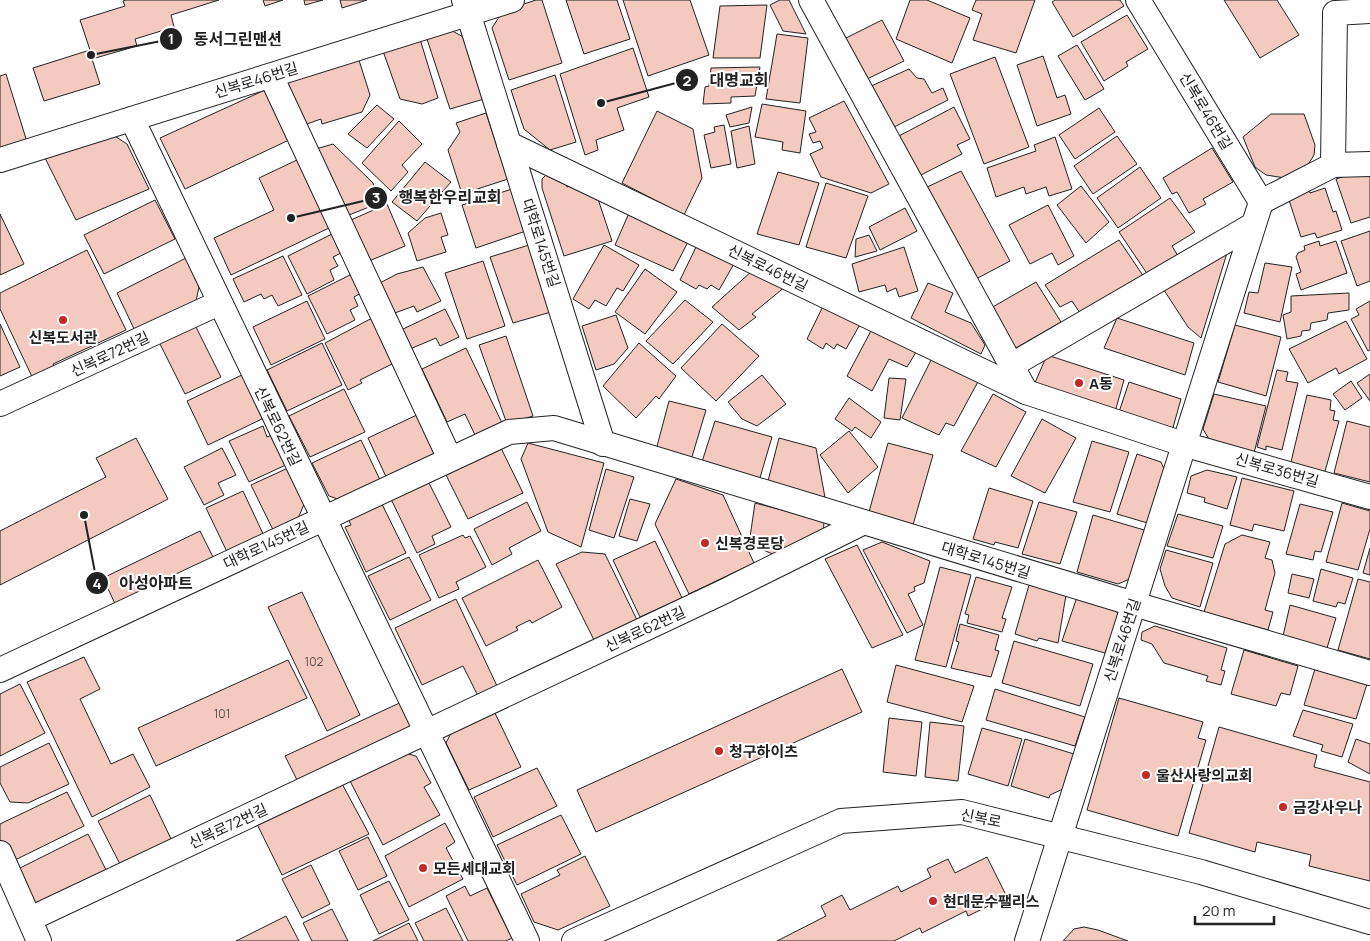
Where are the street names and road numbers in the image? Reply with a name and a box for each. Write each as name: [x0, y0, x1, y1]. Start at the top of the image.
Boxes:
street label: 신복로46번길: [211, 57, 301, 103]
street label: 신복로46번길: [1175, 68, 1237, 154]
street label: 대학로145번길: [517, 196, 565, 290]
street label: 신복로46번길: [724, 239, 812, 297]
street label: 신복로72번길: [67, 327, 153, 381]
street label: 신복로62번길: [250, 382, 306, 470]
street label: 신복로36번길: [1232, 448, 1322, 492]
street label: 대학로145번길: [220, 516, 312, 574]
street label: 대학로145번길: [939, 536, 1033, 584]
street label: 신복로46번길: [1099, 595, 1145, 685]
street label: 신복로62번길: [601, 601, 689, 657]
street label: 신복로72번길: [185, 799, 271, 853]
street label: 신복로: [959, 804, 1003, 832]

